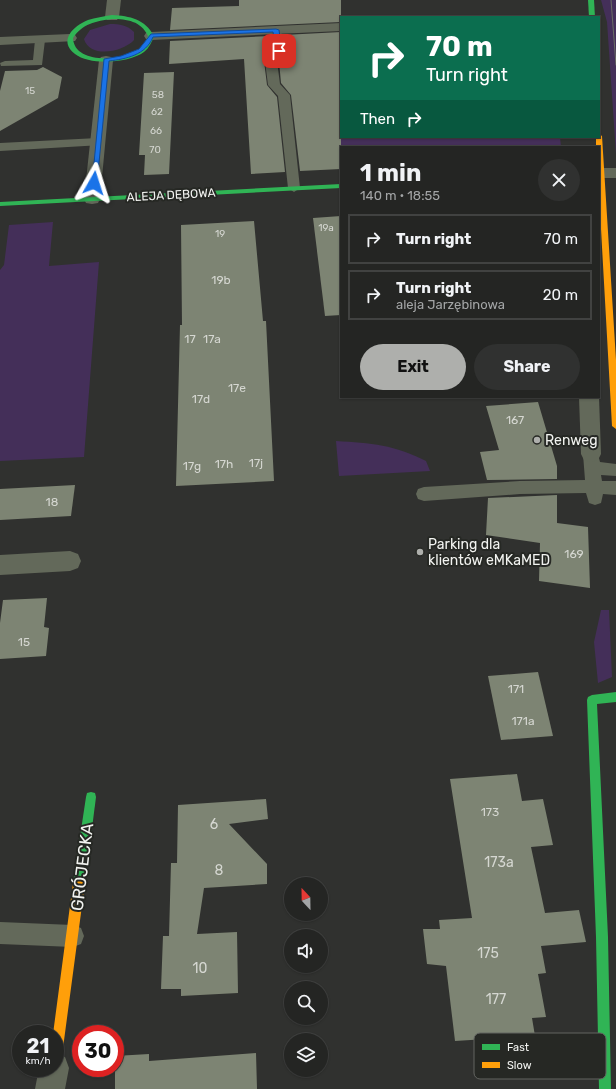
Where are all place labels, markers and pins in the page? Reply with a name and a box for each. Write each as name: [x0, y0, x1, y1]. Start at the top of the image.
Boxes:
pin: [262, 34, 296, 68]
place label: Renweg: [545, 432, 598, 449]
marker: Renweg: [532, 435, 542, 445]
place label: Parking dla klientów eMKaMED: [428, 536, 550, 569]
marker: Parking dla klientów eMKaMED: [415, 547, 425, 557]

